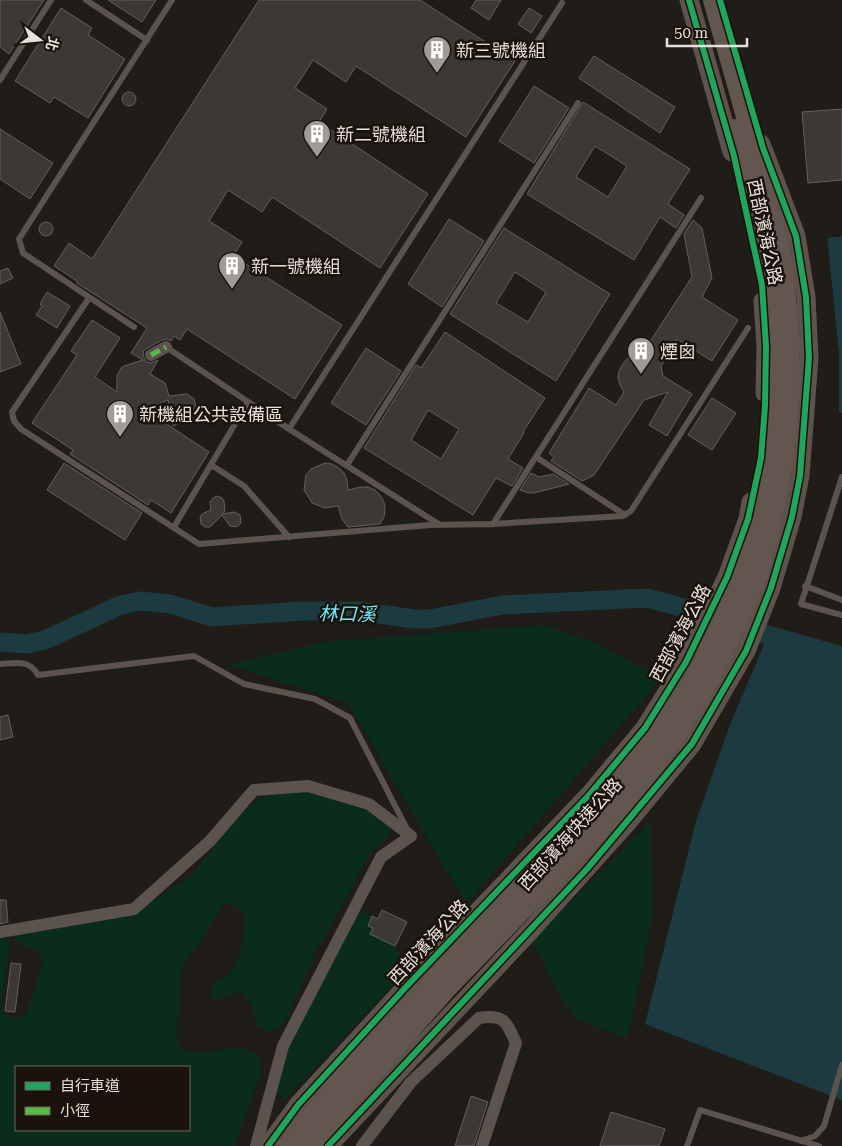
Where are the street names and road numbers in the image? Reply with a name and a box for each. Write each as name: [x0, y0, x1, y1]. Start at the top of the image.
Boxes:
street label: 西部濱海公路: [744, 177, 786, 287]
street label: 西部濱海公路: [645, 580, 715, 686]
street label: 西部濱海快速公路: [514, 773, 626, 895]
street label: 西部濱海公路: [383, 895, 473, 989]

